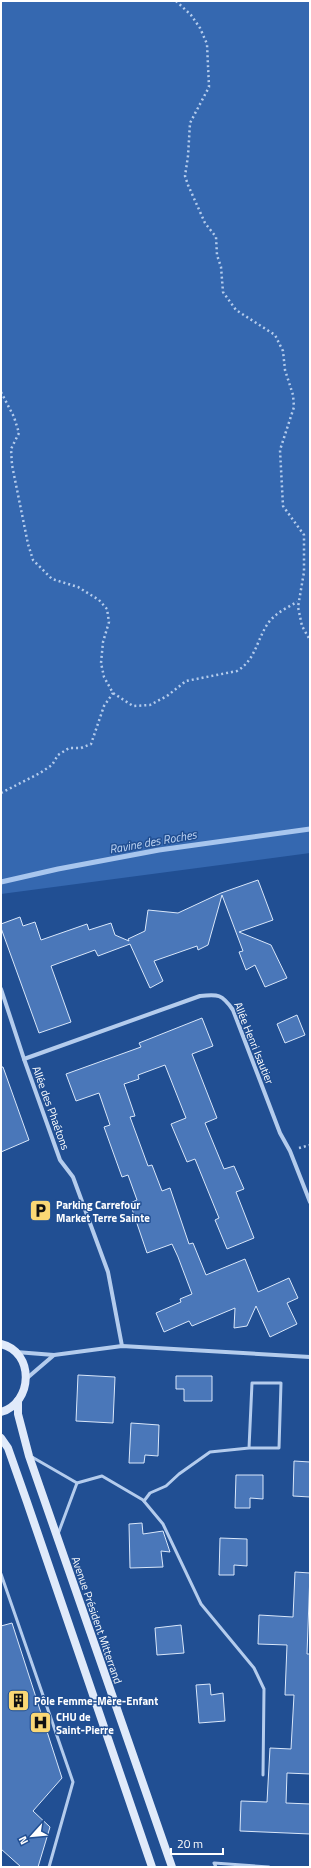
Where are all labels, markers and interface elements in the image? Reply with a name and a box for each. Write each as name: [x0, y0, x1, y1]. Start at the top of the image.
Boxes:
water label: Ravine des Roches: [108, 824, 199, 859]
street label: Allée Henri Isautier: [230, 999, 278, 1087]
street label: Allée des Phaétons: [28, 1064, 74, 1152]
place label: Parking Carrefour Market Terre Sainte: [56, 1197, 150, 1226]
parking icon: Parking Carrefour Market Terre Sainte: [27, 1198, 53, 1224]
street label: Avenue Président Mitterrand: [68, 1554, 126, 1686]
building icon: Pôle Femme-Mère-Enfant: [6, 1688, 32, 1714]
place label: Pôle Femme-Mère-Enfant: [34, 1693, 158, 1709]
place label: CHU de Saint-Pierre: [56, 1709, 114, 1738]
hospital icon: CHU de Saint-Pierre: [28, 1710, 54, 1736]
north arrow: [12, 1816, 52, 1856]
scale bar: [171, 1830, 223, 1856]
text: N: [14, 1834, 32, 1848]
text: 20 m: [177, 1834, 203, 1853]

